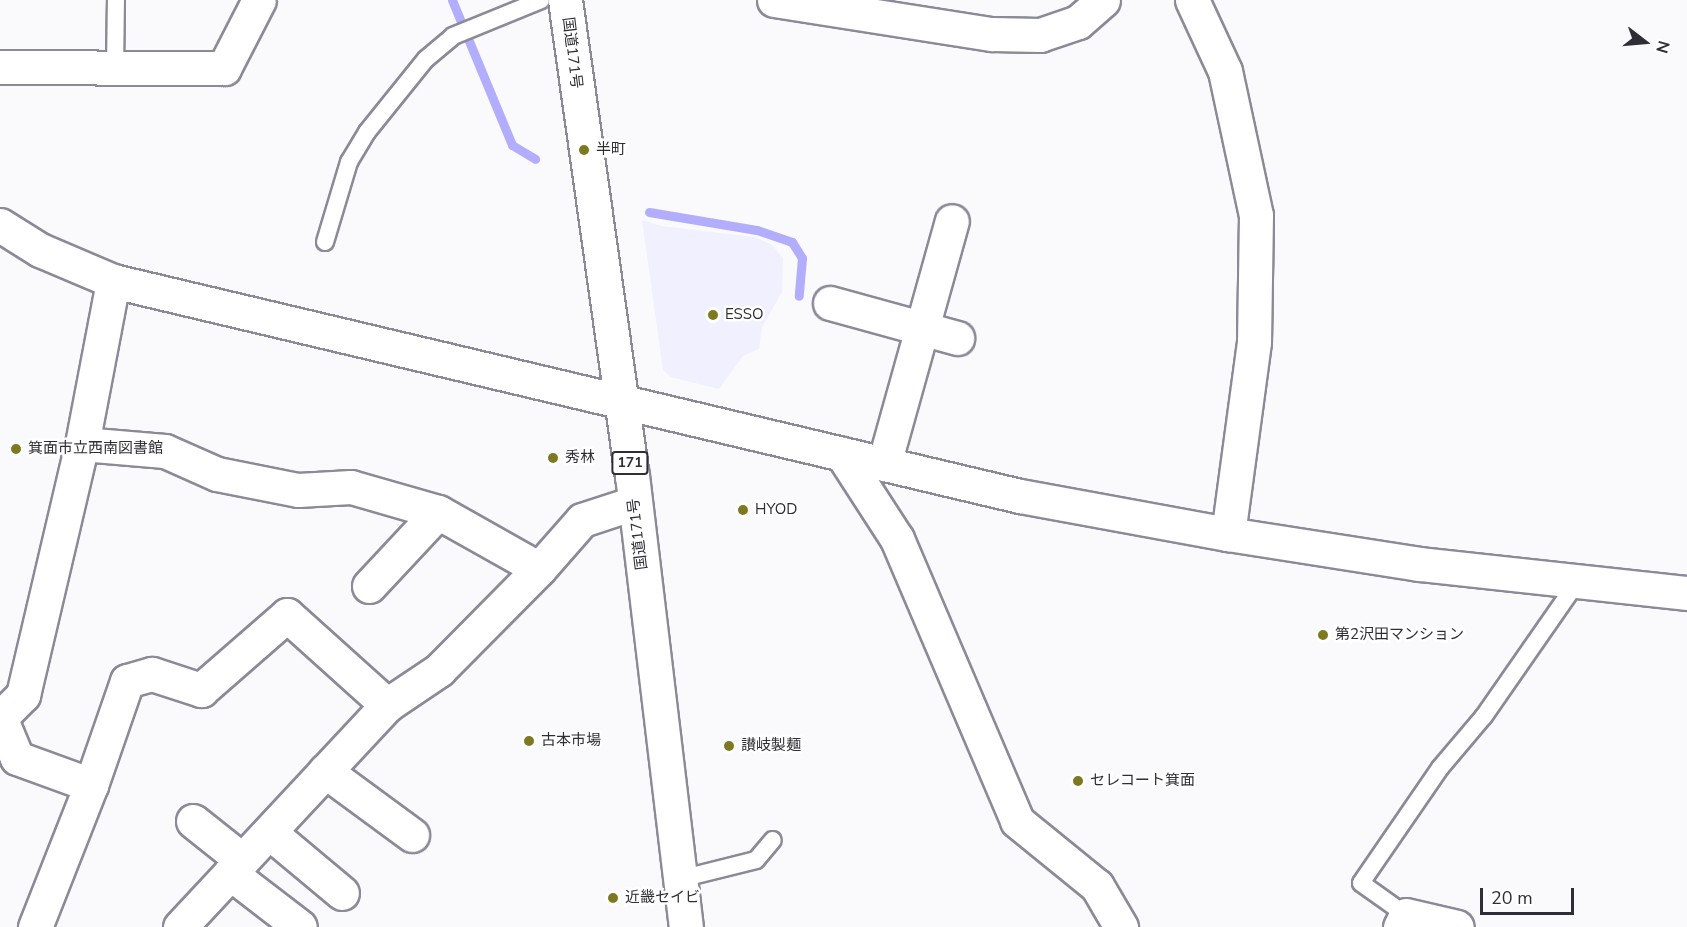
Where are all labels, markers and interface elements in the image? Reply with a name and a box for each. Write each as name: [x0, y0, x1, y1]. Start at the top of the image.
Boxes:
north arrow: [1615, 12, 1675, 72]
street label: 国道171号: [559, 16, 585, 90]
text: N: [1650, 38, 1675, 56]
place label: 半町: [596, 141, 626, 159]
marker: 半町: [577, 143, 591, 157]
place label: ESSO: [725, 306, 764, 324]
marker: ESSO: [706, 308, 720, 322]
place label: 箕面市立西南図書館: [28, 440, 163, 458]
marker: 箕面市立西南図書館: [9, 442, 23, 456]
place label: 秀林: [565, 449, 595, 467]
marker: 秀林: [546, 451, 560, 465]
road number: 171: [610, 452, 650, 474]
street label: 国道171号: [625, 497, 651, 571]
place label: HYOD: [755, 501, 797, 519]
marker: HYOD: [736, 503, 750, 517]
place label: 第2沢田マンション: [1335, 626, 1464, 644]
marker: 第2沢田マンション: [1316, 628, 1330, 642]
place label: 古本市場: [541, 732, 601, 750]
marker: 古本市場: [522, 734, 536, 748]
place label: 讃岐製麺: [741, 737, 801, 755]
marker: 讃岐製麺: [722, 739, 736, 753]
place label: セレコート箕面: [1090, 772, 1195, 790]
marker: セレコート箕面: [1071, 774, 1085, 788]
scale bar: [1483, 876, 1578, 914]
text: 20 m: [1491, 886, 1533, 910]
place label: 近畿セイビ: [625, 889, 700, 907]
marker: 近畿セイビ: [606, 891, 620, 905]

